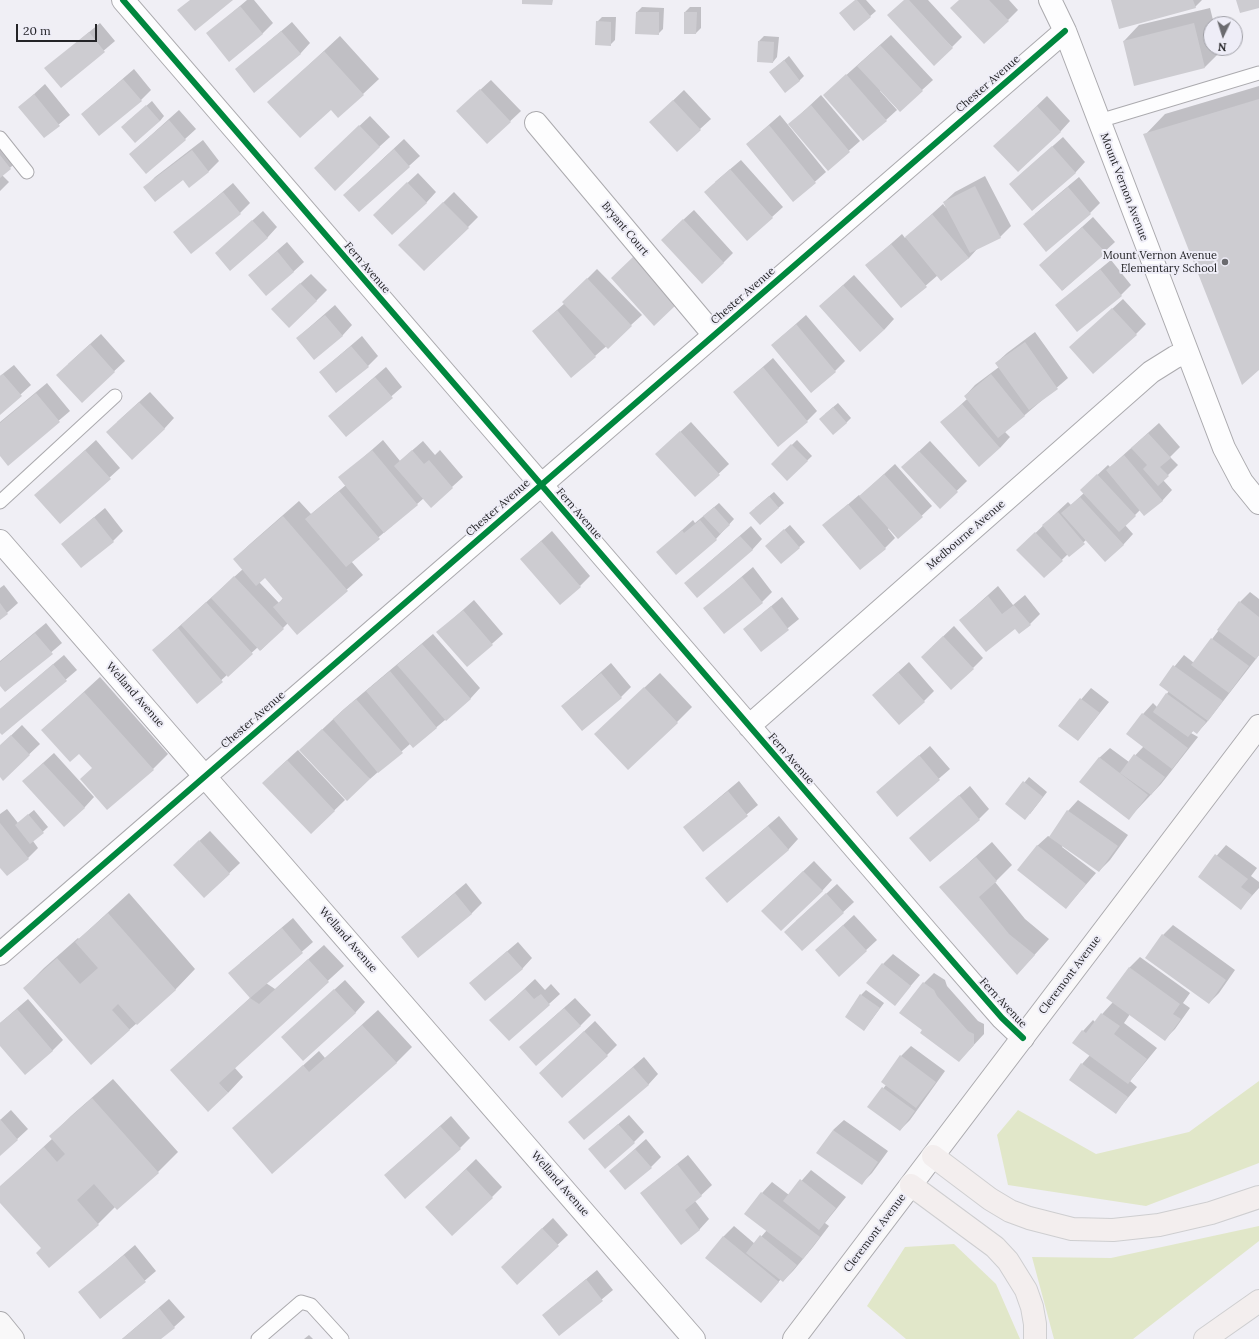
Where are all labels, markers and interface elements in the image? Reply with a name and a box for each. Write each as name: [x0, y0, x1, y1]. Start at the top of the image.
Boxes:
scale bar: [18, 16, 99, 42]
north arrow: [1203, 16, 1243, 56]
text: 20 m: [23, 23, 51, 38]
text: N: [1218, 40, 1227, 54]
street label: Chester Avenue: [953, 53, 1023, 115]
street label: Mount Vernon Avenue: [1097, 131, 1151, 243]
street label: Bryant Court: [599, 199, 651, 259]
street label: Fern Avenue: [341, 240, 393, 296]
place label: Mount Vernon Avenue Elementary School: [1103, 249, 1217, 275]
marker: Mount Vernon Avenue Elementary School: [1220, 257, 1230, 267]
street label: Chester Avenue: [708, 265, 778, 327]
street label: Chester Avenue: [463, 477, 533, 539]
street label: Fern Avenue: [553, 486, 605, 542]
street label: Medbourne Avenue: [924, 497, 1008, 573]
street label: Welland Avenue: [103, 660, 167, 730]
street label: Chester Avenue: [218, 689, 288, 751]
street label: Fern Avenue: [765, 731, 817, 787]
street label: Welland Avenue: [316, 905, 380, 975]
street label: Cleremont Avenue: [1036, 933, 1104, 1017]
street label: Fern Avenue: [977, 975, 1029, 1031]
street label: Welland Avenue: [528, 1149, 592, 1219]
street label: Cleremont Avenue: [841, 1191, 909, 1275]

